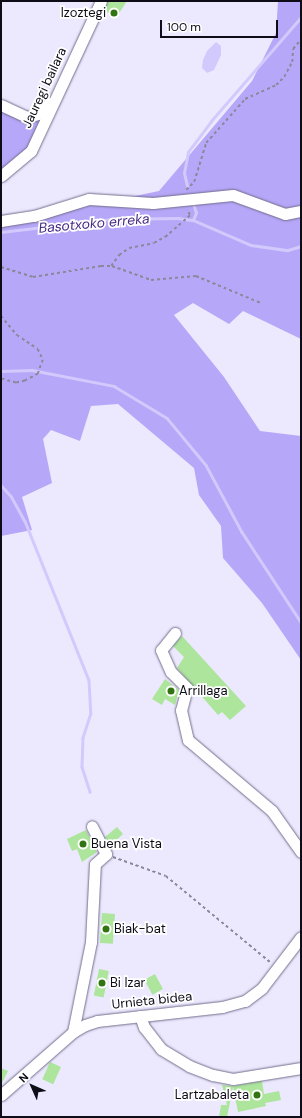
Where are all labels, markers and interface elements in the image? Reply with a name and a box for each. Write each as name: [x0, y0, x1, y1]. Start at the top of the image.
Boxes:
place label: Izoztegi: [61, 5, 106, 21]
marker: Izoztegi: [109, 8, 119, 18]
scale bar: [162, 12, 280, 38]
text: 100 m: [167, 19, 201, 35]
street label: Jauregi bailara: [20, 45, 70, 131]
water label: Basotxoko erreka: [38, 210, 150, 236]
place label: Arrillaga: [179, 683, 228, 699]
marker: Arrillaga: [166, 686, 176, 696]
place label: Buena Vista: [91, 836, 162, 852]
marker: Buena Vista: [78, 839, 88, 849]
place label: Biak-bat: [114, 921, 166, 937]
marker: Biak-bat: [101, 924, 111, 934]
place label: Bi Izar: [110, 975, 145, 991]
marker: Bi Izar: [97, 978, 107, 988]
street label: Urnieta bidea: [111, 989, 193, 1013]
north arrow: [12, 1066, 52, 1106]
text: N: [16, 1070, 31, 1085]
place label: Lartzabaleta: [175, 1087, 249, 1103]
marker: Lartzabaleta: [252, 1090, 262, 1100]

